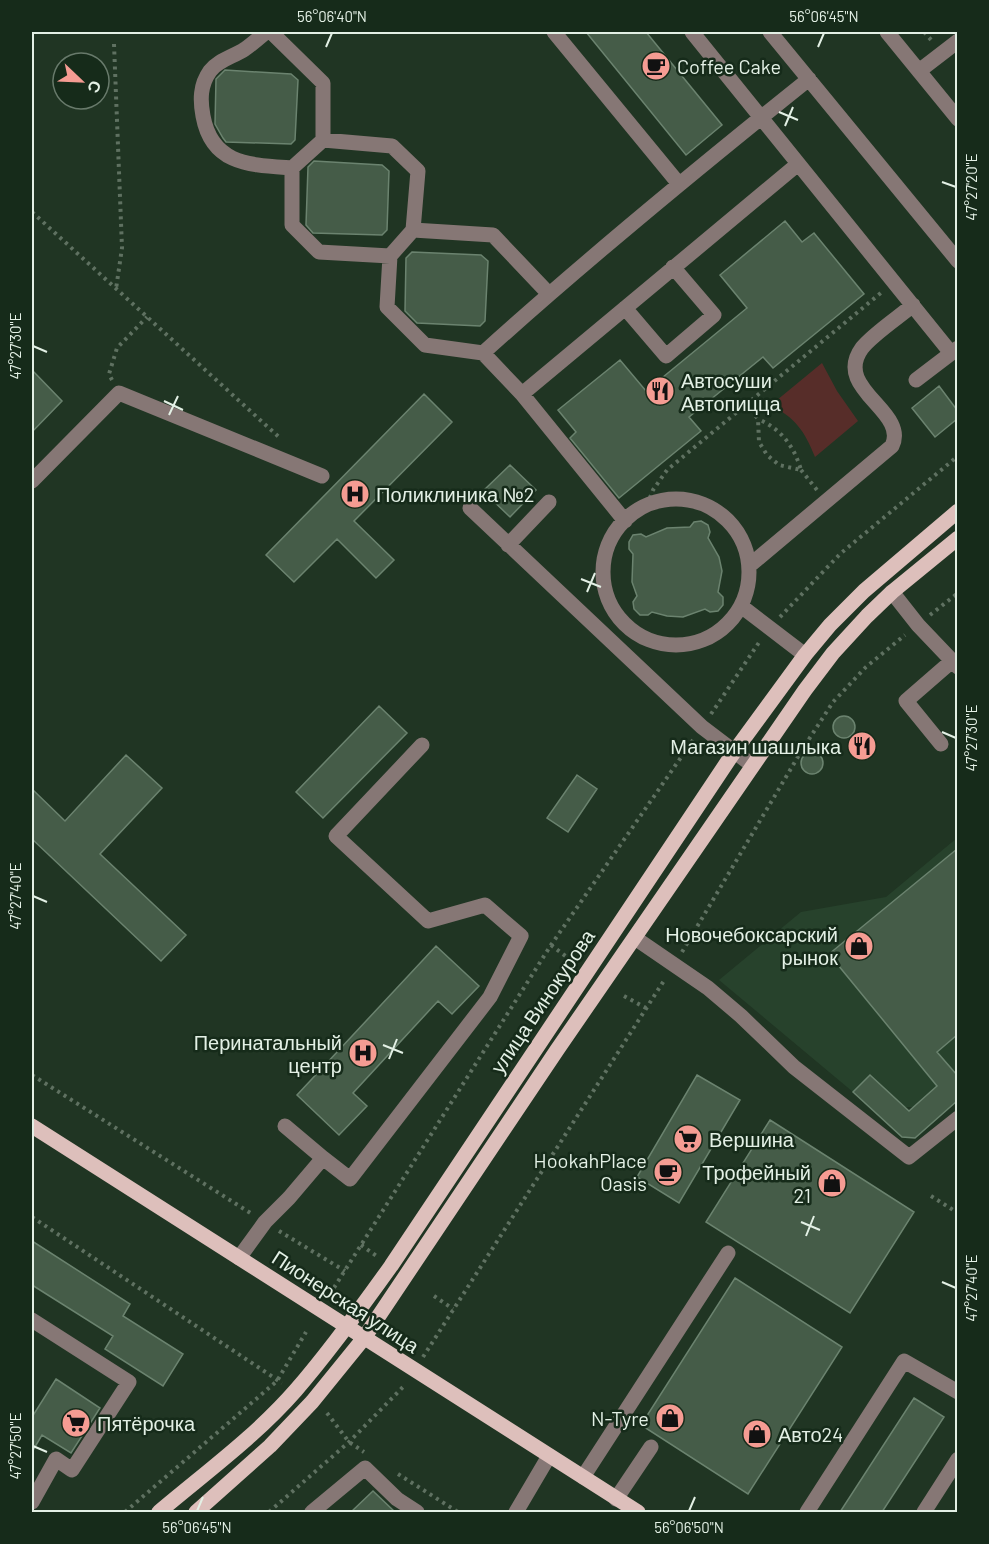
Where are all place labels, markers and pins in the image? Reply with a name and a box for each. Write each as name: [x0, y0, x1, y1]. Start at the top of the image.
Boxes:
cafe icon: Coffee Cake: [640, 50, 672, 82]
place label: Coffee Cake: [677, 54, 781, 78]
place label: Автосуши Автопицца: [681, 368, 781, 415]
restaurant icon: Автосуши Автопицца: [644, 375, 676, 407]
hospital icon: Поликлиника №2: [339, 478, 371, 510]
place label: Поликлиника №2: [376, 482, 534, 506]
restaurant icon: Магазин шашлыка: [846, 730, 878, 762]
place label: Магазин шашлыка: [670, 734, 842, 758]
place label: Новочебоксарский рынок: [665, 922, 838, 969]
shop icon: Новочебоксарский рынок: [843, 930, 875, 962]
place label: Перинатальный центр: [194, 1030, 342, 1077]
hospital icon: Перинатальный центр: [347, 1037, 379, 1069]
supermarket icon: Вершина: [672, 1123, 704, 1155]
place label: Вершина: [709, 1127, 795, 1151]
place label: HookahPlace Oasis: [534, 1148, 647, 1195]
cafe icon: HookahPlace Oasis: [652, 1156, 684, 1188]
place label: Трофейный 21: [702, 1160, 811, 1207]
shop icon: Трофейный 21: [816, 1167, 848, 1199]
shop icon: N-Tyre: [654, 1402, 686, 1434]
place label: N-Tyre: [591, 1406, 649, 1430]
supermarket icon: Пятёрочка: [60, 1407, 92, 1439]
place label: Пятёрочка: [97, 1411, 196, 1435]
shop icon: Авто24: [741, 1418, 773, 1450]
place label: Авто24: [778, 1422, 843, 1446]

